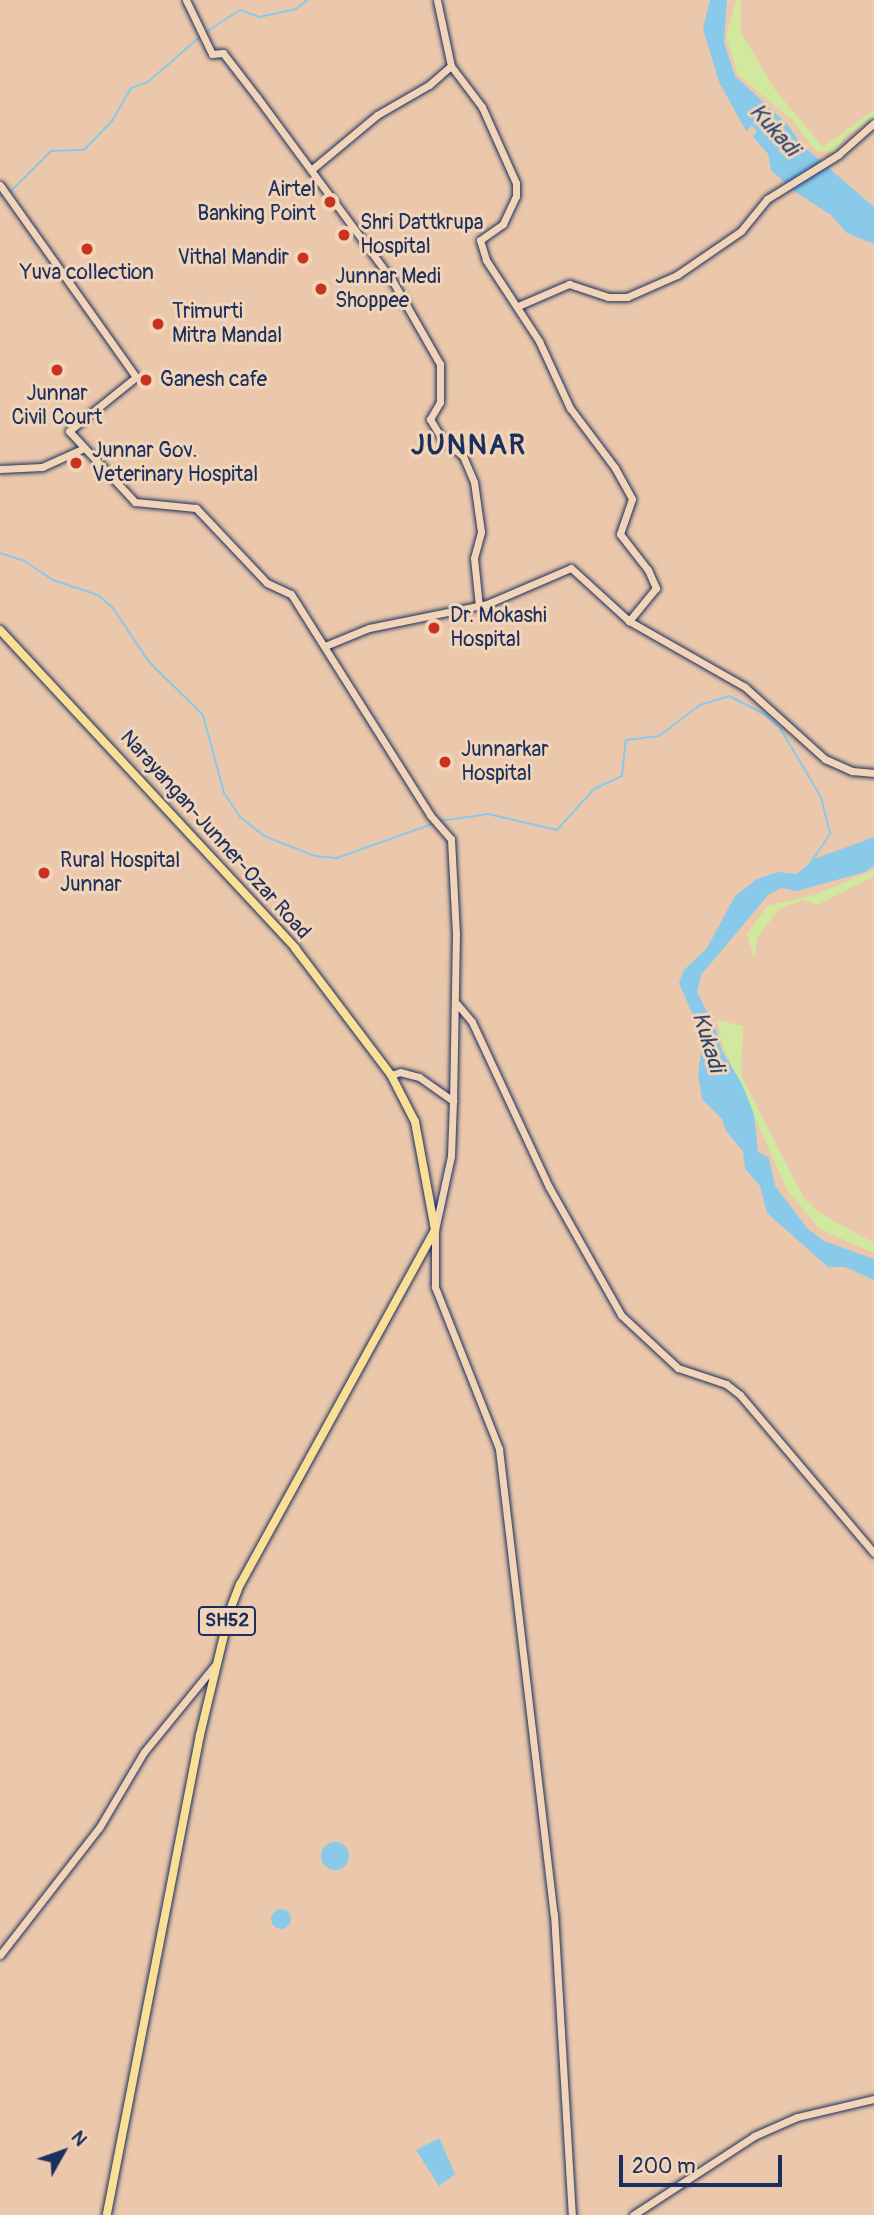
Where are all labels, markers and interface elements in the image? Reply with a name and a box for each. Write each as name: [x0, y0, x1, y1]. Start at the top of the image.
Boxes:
water label: Kukadi: [743, 98, 805, 162]
place label: Airtel Banking Point: [197, 177, 316, 227]
marker: Airtel Banking Point: [322, 194, 338, 210]
place label: Shri Dattkrupa Hospital: [360, 210, 484, 260]
marker: Shri Dattkrupa Hospital: [334, 225, 354, 245]
marker: Yuva collection: [79, 241, 95, 257]
place label: Vithal Mandir: [177, 245, 289, 271]
marker: Vithal Mandir: [295, 250, 311, 266]
place label: Yuva collection: [20, 260, 154, 286]
place label: Junnar Medi Shoppee: [335, 264, 441, 314]
marker: Junnar Medi Shoppee: [313, 281, 329, 297]
place label: Trimurti Mitra Mandal: [172, 299, 282, 349]
marker: Trimurti Mitra Mandal: [150, 316, 166, 332]
marker: Junnar Civil Court: [49, 362, 65, 378]
place label: Ganesh cafe: [160, 367, 267, 393]
marker: Ganesh cafe: [138, 372, 154, 388]
place label: Junnar Civil Court: [12, 381, 102, 431]
district label: JUNNAR: [412, 429, 526, 463]
place label: Junnar Gov. Veterinary Hospital: [92, 438, 258, 488]
marker: Junnar Gov. Veterinary Hospital: [66, 453, 86, 473]
place label: Dr. Mokashi Hospital: [450, 603, 547, 653]
marker: Dr. Mokashi Hospital: [424, 618, 444, 638]
street label: Narayangan-Junner-Ozar Road: [114, 725, 316, 945]
place label: Junnarkar Hospital: [461, 737, 549, 787]
marker: Junnarkar Hospital: [435, 752, 455, 772]
place label: Rural Hospital Junnar: [60, 848, 180, 898]
marker: Rural Hospital Junnar: [34, 863, 54, 883]
water label: Kukadi: [686, 1009, 730, 1075]
road number: SH52: [197, 1606, 257, 1637]
north arrow: [28, 2117, 98, 2187]
text: N: [66, 2126, 92, 2151]
scale bar: [622, 2142, 785, 2186]
text: 200 m: [632, 2153, 696, 2180]

